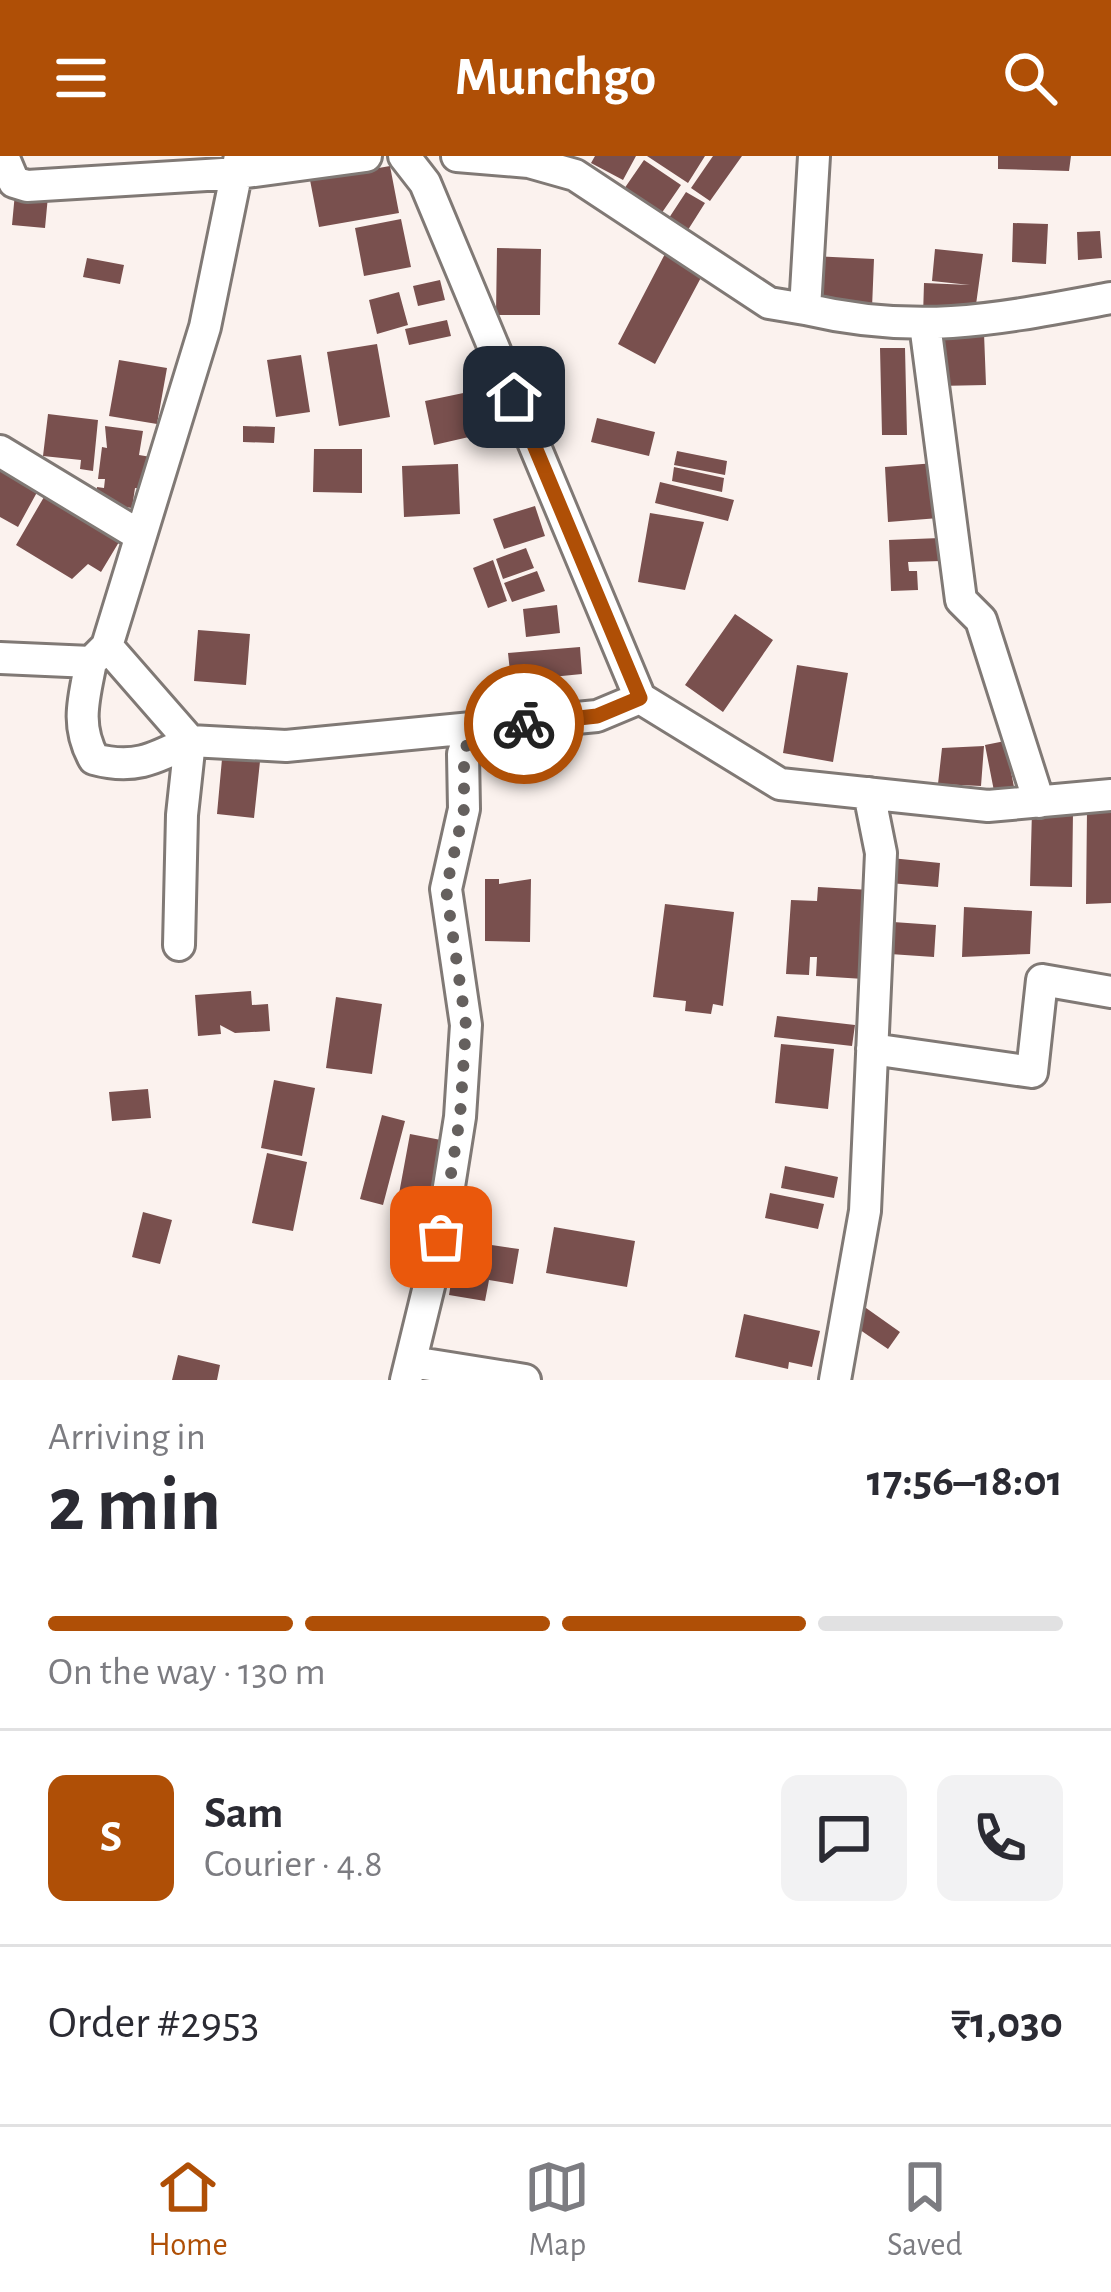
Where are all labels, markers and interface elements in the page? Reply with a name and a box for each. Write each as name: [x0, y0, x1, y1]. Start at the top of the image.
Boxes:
icon: menu: [48, 45, 114, 111]
icon: search: [997, 45, 1063, 111]
text: Munchgo: [455, 51, 656, 105]
pin: [463, 346, 565, 448]
icon: home: [481, 364, 547, 430]
courier: [464, 664, 584, 784]
icon: bike: [491, 691, 557, 757]
pin: [390, 1186, 492, 1288]
icon: bag: [408, 1204, 474, 1270]
text: Arriving in: [48, 1418, 206, 1457]
text: 17:56–18:01: [867, 1459, 1063, 1504]
text: 2 min: [48, 1467, 221, 1545]
text: On the way · 130 m: [48, 1653, 326, 1692]
button: chat: [781, 1775, 907, 1901]
button: phone: [937, 1775, 1063, 1901]
text: Sam: [204, 1791, 283, 1836]
text: S: [100, 1815, 122, 1860]
text: Courier · 4.8: [204, 1845, 383, 1884]
text: Order #2953: [48, 2001, 259, 2046]
text: ₹1,030: [951, 2001, 1063, 2046]
tab: Home: [148, 2154, 228, 2266]
tab: Map: [524, 2154, 590, 2266]
tab: Saved: [887, 2154, 963, 2266]

